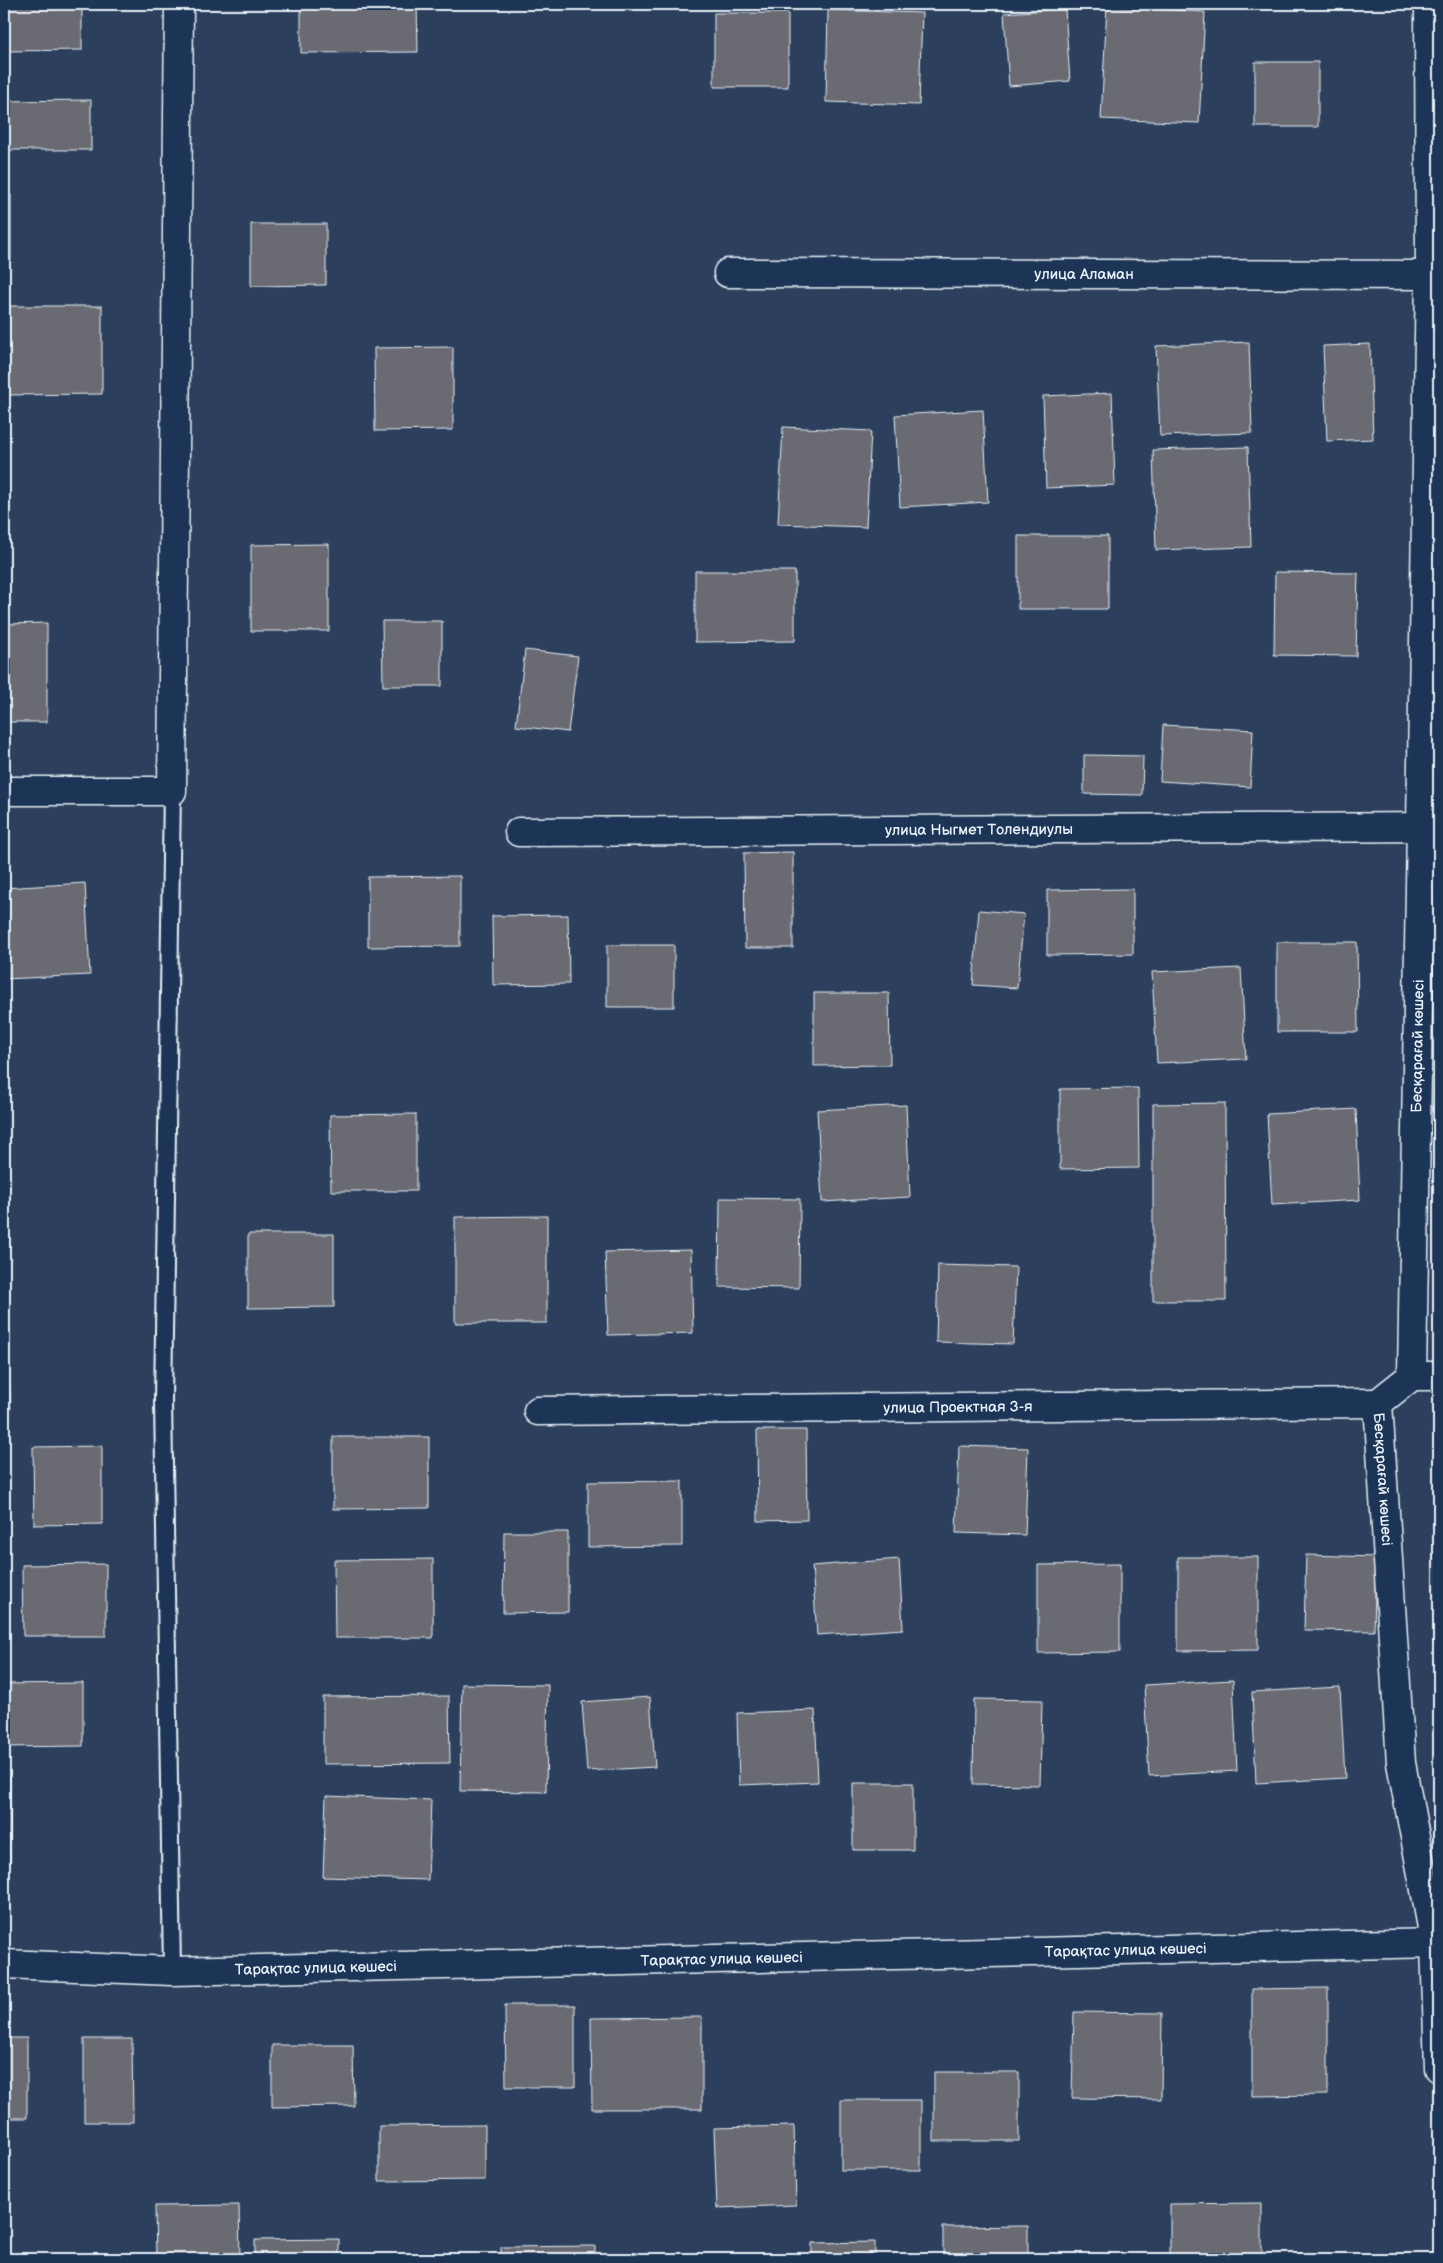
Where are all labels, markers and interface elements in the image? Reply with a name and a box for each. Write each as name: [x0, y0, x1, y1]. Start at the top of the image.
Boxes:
street label: улица Аламан: [1034, 264, 1134, 284]
street label: улица Ныгмет Толендиулы: [885, 819, 1073, 840]
street label: Бесқарағай көшесі: [1407, 979, 1429, 1113]
street label: улица Проектная 3-я: [883, 1397, 1033, 1417]
street label: Бесқарағай көшесі: [1369, 1412, 1397, 1546]
street label: Тарақтас улица көшесі: [1044, 1939, 1207, 1961]
street label: Тарақтас улица көшесі: [640, 1948, 803, 1970]
street label: Тарақтас улица көшесі: [235, 1957, 397, 1979]

